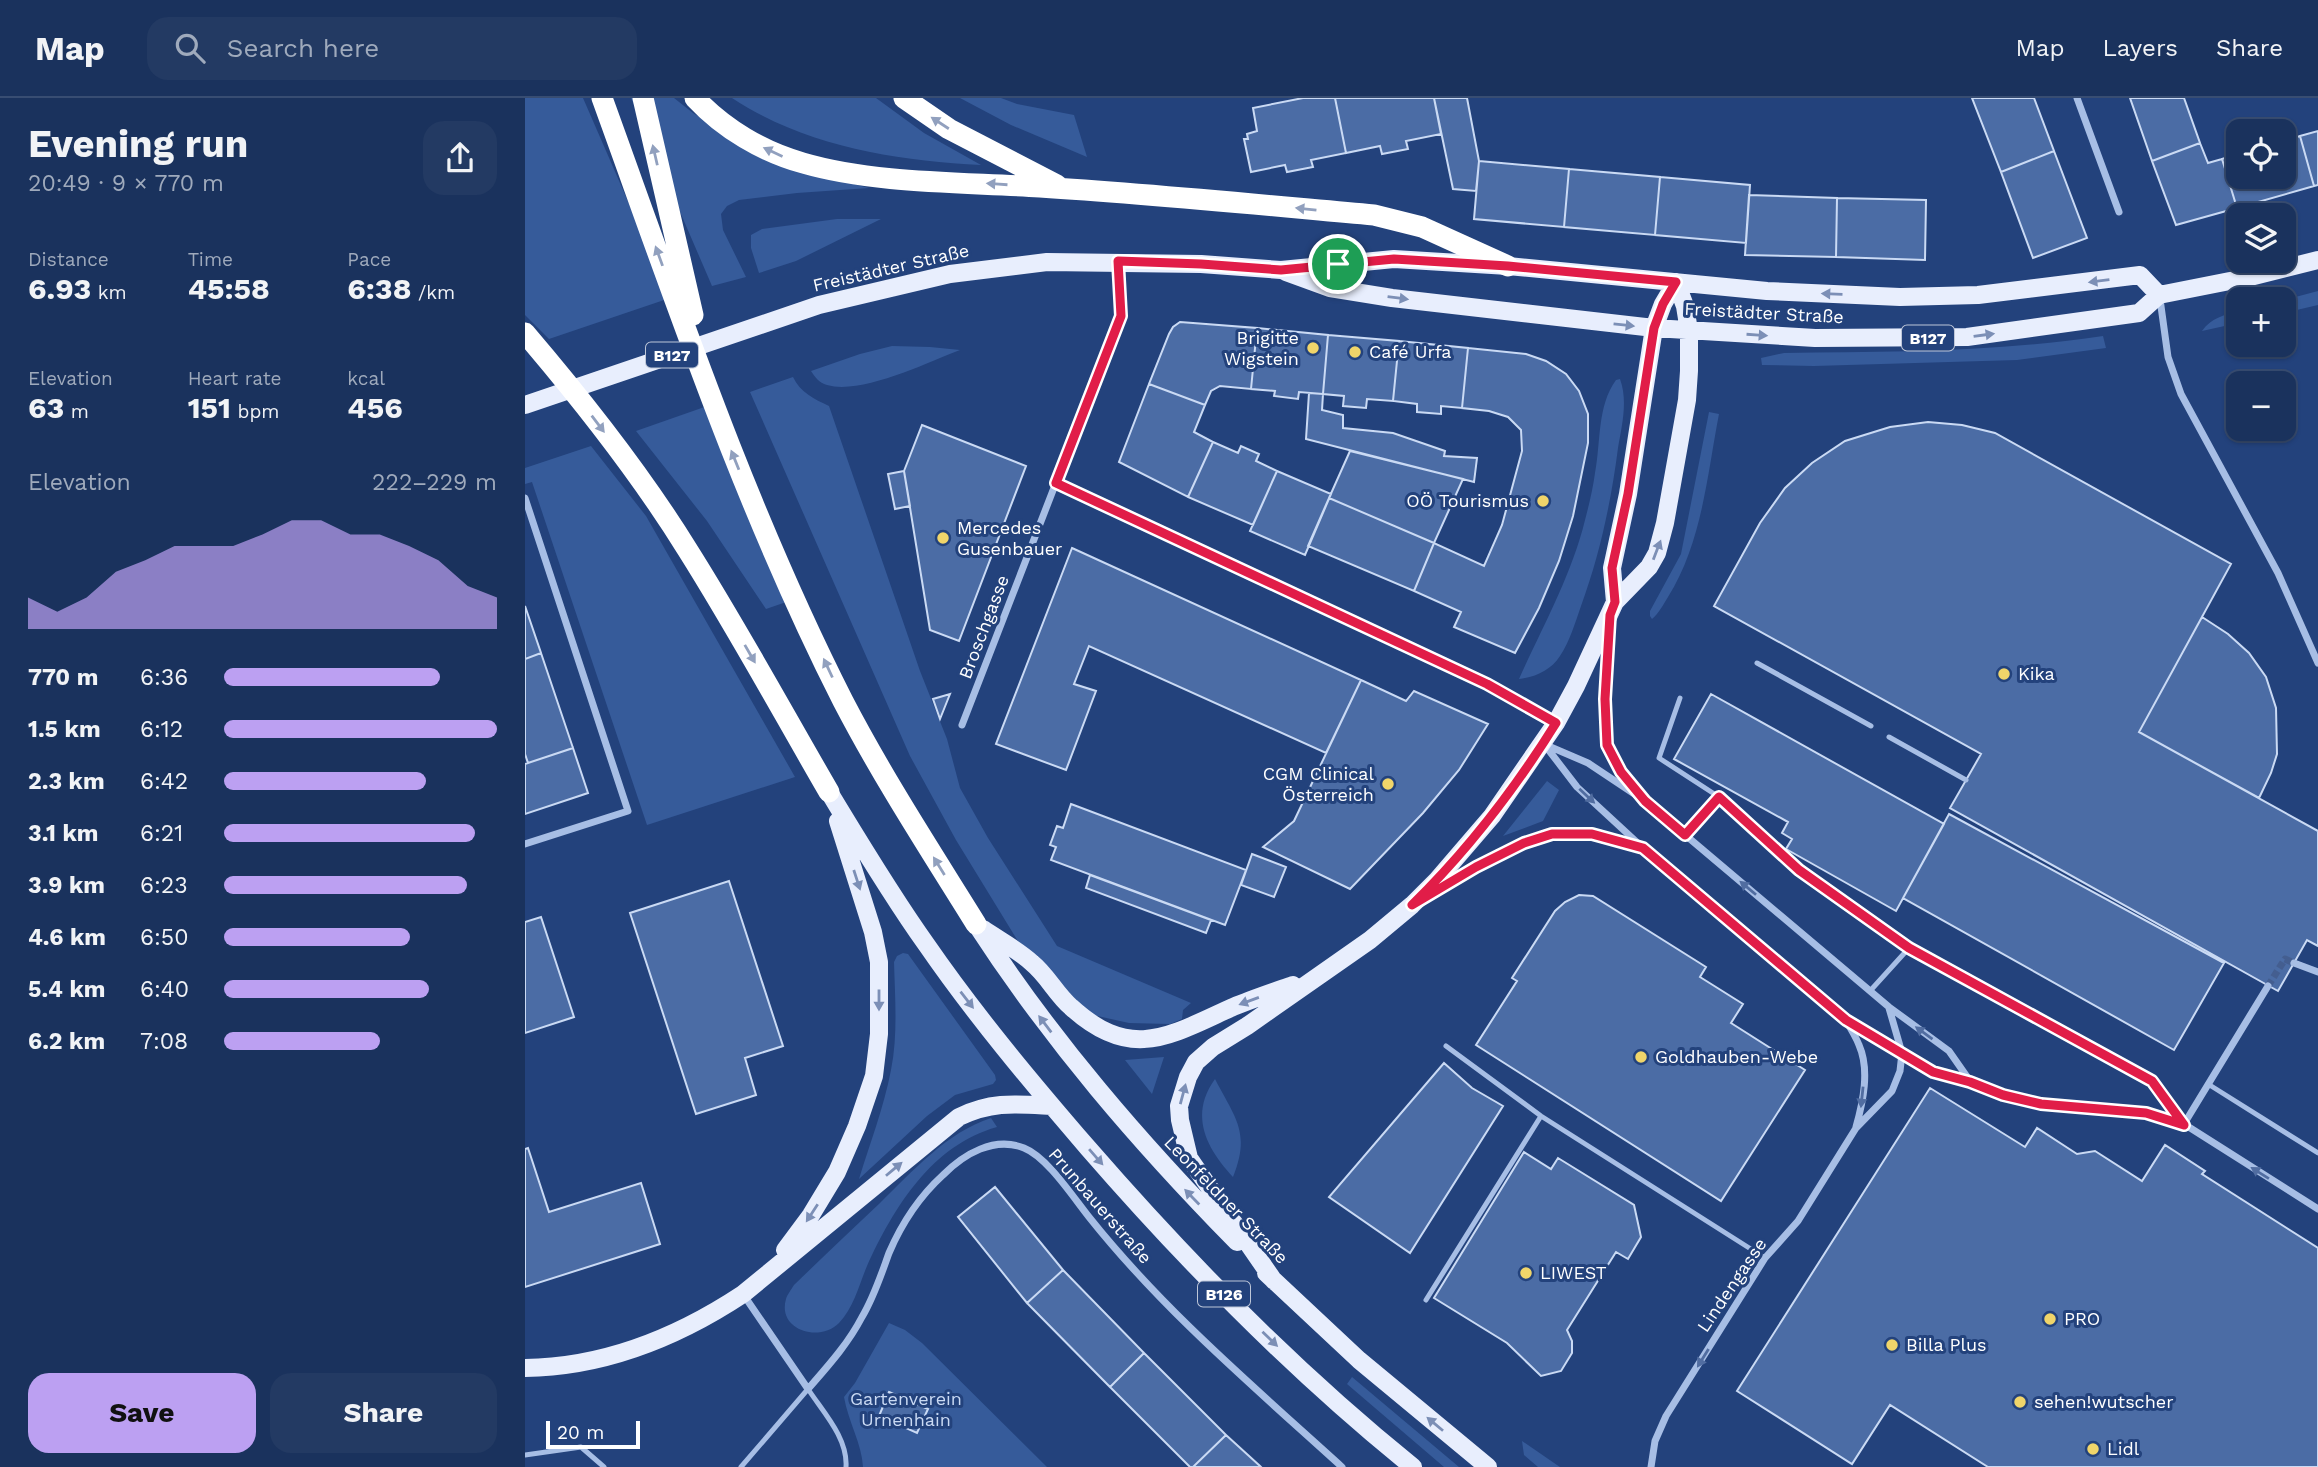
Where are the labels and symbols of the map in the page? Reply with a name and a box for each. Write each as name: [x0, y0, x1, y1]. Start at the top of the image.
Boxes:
one-way arrow: [930, 116, 949, 129]
one-way arrow: [649, 144, 660, 166]
one-way arrow: [763, 146, 783, 158]
one-way arrow: [986, 179, 1008, 190]
one-way arrow: [1295, 203, 1317, 214]
pin: [1308, 234, 1368, 294]
street label: Freistädter Straße: [811, 239, 971, 296]
one-way arrow: [653, 245, 664, 266]
one-way arrow: [2088, 275, 2110, 286]
one-way arrow: [1821, 288, 1843, 299]
one-way arrow: [1387, 293, 1409, 304]
street label: Freistädter Straße: [1684, 298, 1844, 327]
one-way arrow: [1613, 320, 1635, 331]
road number: B127: [1902, 326, 1954, 350]
place label: Brigitte Wigstein: [1224, 327, 1299, 369]
one-way arrow: [1973, 329, 1995, 340]
one-way arrow: [1746, 330, 1768, 341]
marker: Brigitte Wigstein: [1305, 340, 1321, 356]
place label: Café Urfa: [1369, 341, 1452, 362]
road number: B127: [646, 342, 698, 368]
marker: Café Urfa: [1347, 344, 1363, 360]
one-way arrow: [591, 415, 605, 433]
one-way arrow: [730, 449, 741, 470]
place label: OÖ Tourismus: [1406, 490, 1529, 511]
marker: OÖ Tourismus: [1535, 493, 1551, 509]
place label: Mercedes Gusenbauer: [957, 517, 1062, 559]
marker: Mercedes Gusenbauer: [935, 530, 951, 546]
one-way arrow: [1651, 539, 1662, 560]
street label: Broschgasse: [954, 572, 1013, 682]
one-way arrow: [744, 645, 756, 664]
one-way arrow: [822, 658, 834, 678]
place label: Kika: [2018, 663, 2055, 684]
marker: Kika: [1996, 666, 2012, 682]
place label: CGM Clinical Österreich: [1263, 763, 1374, 805]
marker: CGM Clinical Österreich: [1380, 776, 1396, 792]
one-way arrow: [1578, 788, 1596, 804]
one-way arrow: [933, 856, 946, 875]
one-way arrow: [852, 870, 863, 891]
one-way arrow: [1740, 881, 1757, 896]
one-way arrow: [873, 989, 885, 1011]
one-way arrow: [959, 990, 974, 1008]
one-way arrow: [1238, 996, 1259, 1007]
one-way arrow: [1037, 1015, 1052, 1033]
one-way arrow: [1915, 1026, 1933, 1040]
place label: Goldhauben-Webe: [1655, 1046, 1818, 1067]
marker: Goldhauben-Webe: [1633, 1049, 1649, 1065]
one-way arrow: [1178, 1082, 1189, 1104]
one-way arrow: [1857, 1086, 1868, 1108]
street label: Leonfeldner Straße: [1160, 1132, 1293, 1268]
street label: Prunbauerstraße: [1044, 1144, 1156, 1268]
one-way arrow: [1088, 1148, 1104, 1166]
one-way arrow: [884, 1162, 902, 1177]
one-way arrow: [2251, 1166, 2270, 1179]
one-way arrow: [1184, 1188, 1201, 1205]
one-way arrow: [805, 1204, 819, 1222]
street label: Lindengasse: [1693, 1234, 1771, 1336]
place label: LIWEST: [1540, 1262, 1607, 1283]
marker: LIWEST: [1518, 1265, 1534, 1281]
road number: B126: [1198, 1282, 1250, 1306]
place label: PRO: [2064, 1308, 2100, 1329]
marker: PRO: [2042, 1311, 2058, 1327]
one-way arrow: [1261, 1331, 1278, 1347]
place label: Billa Plus: [1906, 1334, 1987, 1355]
marker: Billa Plus: [1884, 1337, 1900, 1353]
one-way arrow: [1696, 1348, 1709, 1367]
park label: Gartenverein Urnenhain: [850, 1388, 962, 1430]
place label: sehen!wutscher: [2034, 1391, 2174, 1412]
marker: sehen!wutscher: [2012, 1394, 2028, 1410]
one-way arrow: [1426, 1417, 1443, 1432]
scale bar: [546, 1418, 641, 1450]
place label: Lidl: [2107, 1438, 2140, 1459]
marker: Lidl: [2085, 1441, 2101, 1457]

